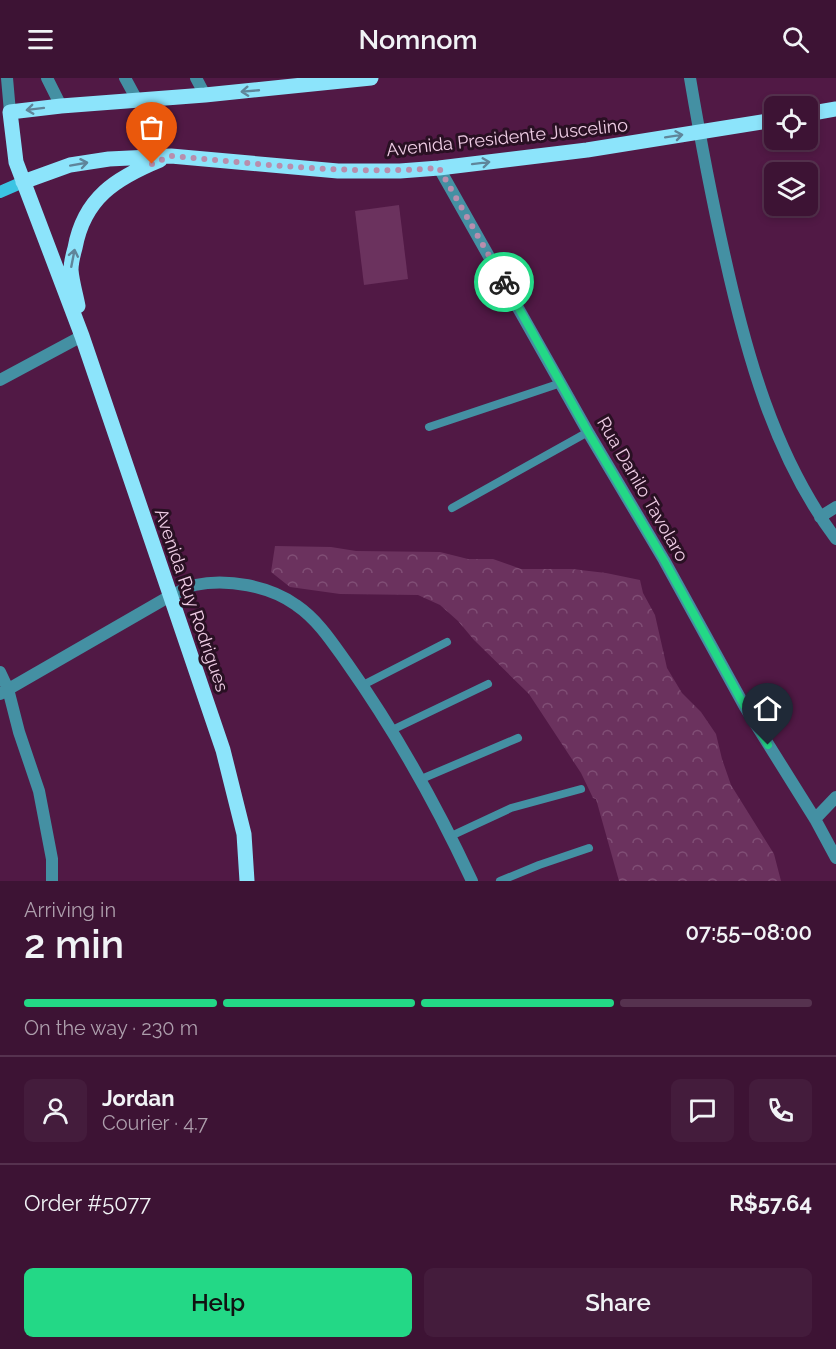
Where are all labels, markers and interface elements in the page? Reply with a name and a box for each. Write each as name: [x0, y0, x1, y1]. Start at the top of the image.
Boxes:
icon: menu: [24, 23, 57, 56]
icon: search: [779, 23, 812, 56]
text: Nomnom: [358, 24, 478, 55]
one-way arrow: [240, 86, 260, 97]
map controls: [764, 96, 818, 216]
button: locate: [764, 96, 818, 150]
pin: [126, 102, 177, 164]
one-way arrow: [25, 104, 45, 115]
icon: bag: [135, 111, 168, 144]
street label: Avenida Presidente Juscelino: [385, 114, 629, 160]
one-way arrow: [664, 130, 683, 141]
one-way arrow: [470, 157, 490, 168]
one-way arrow: [68, 158, 88, 169]
button: layers: [764, 162, 818, 216]
one-way arrow: [68, 248, 79, 268]
courier: [474, 252, 534, 312]
icon: bike: [488, 266, 521, 299]
street label: Rua Danilo Tavolaro: [593, 413, 693, 565]
street label: Avenida Ruy Rodrigues: [151, 506, 233, 695]
pin: [742, 683, 793, 745]
icon: home: [751, 692, 784, 725]
text: Arriving in: [24, 898, 116, 922]
text: 07:55–08:00: [686, 919, 812, 945]
text: 2 min: [24, 921, 124, 967]
text: On the way · 230 m: [24, 1016, 198, 1040]
button: person: [24, 1079, 87, 1142]
button: chat: [671, 1079, 734, 1142]
button: phone: [749, 1079, 812, 1142]
text: Jordan: [102, 1085, 174, 1111]
text: Courier · 4.7: [102, 1111, 208, 1135]
text: Order #5077: [24, 1190, 151, 1216]
text: R$57.64: [729, 1190, 812, 1216]
button: Help: [24, 1268, 412, 1337]
button: Share: [424, 1268, 812, 1337]

